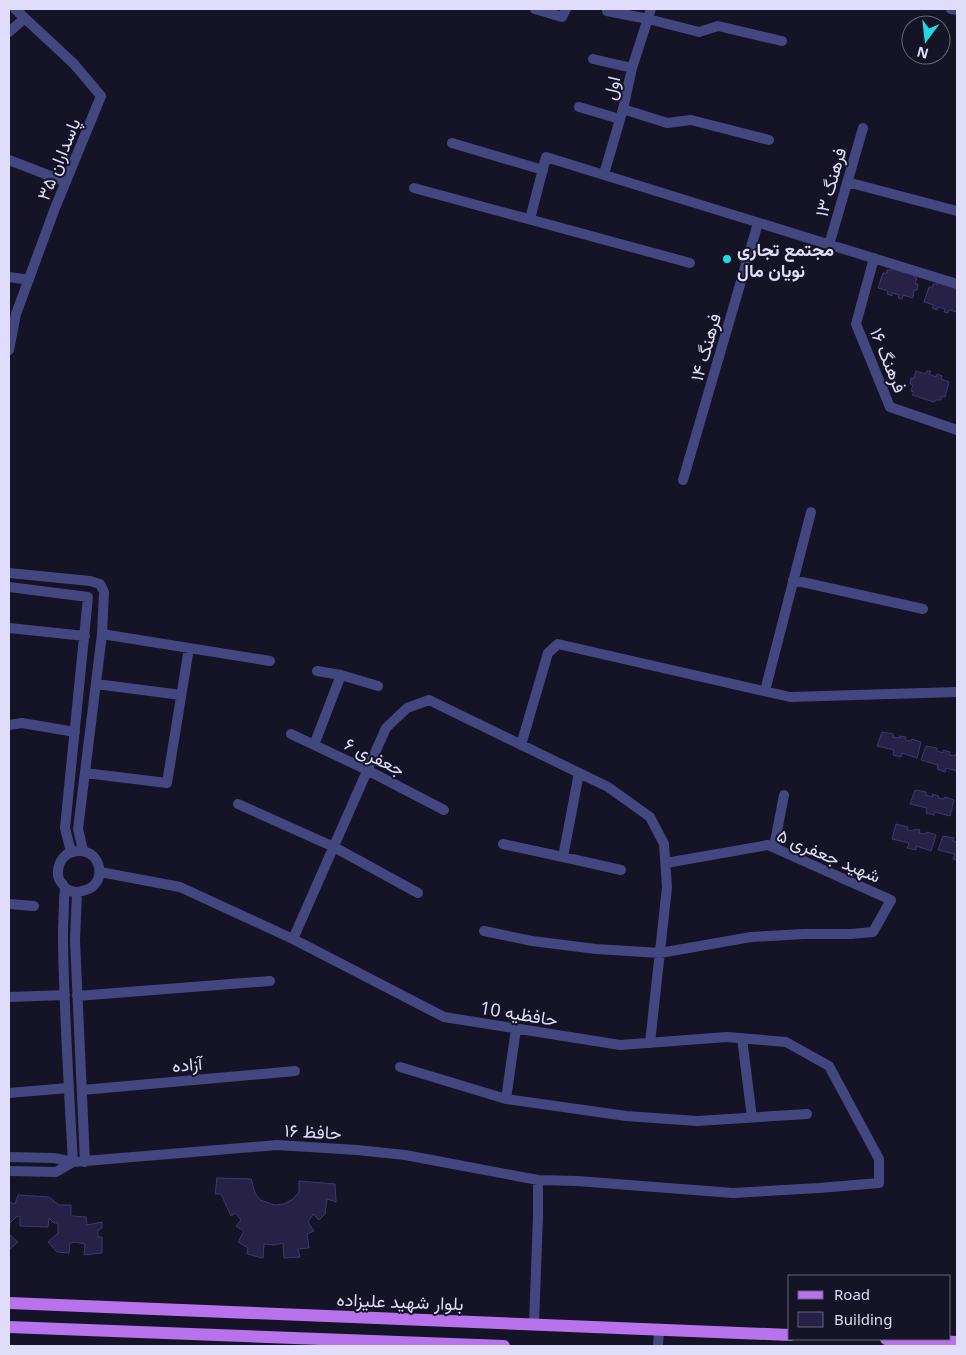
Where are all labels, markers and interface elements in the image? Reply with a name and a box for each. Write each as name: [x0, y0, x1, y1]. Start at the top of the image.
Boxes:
north arrow: [901, 15, 951, 65]
text: N: [915, 42, 930, 64]
street label: اول: [597, 74, 625, 102]
street label: پاسداران ۳۵: [31, 114, 86, 204]
street label: فرهنگ ۱۳: [809, 145, 851, 219]
place label: مجتمع تجاری نویان مال: [737, 237, 834, 282]
marker: مجتمع تجاری نویان مال: [721, 253, 733, 265]
street label: فرهنگ ۱۴: [684, 310, 726, 384]
street label: فرهنگ ۱۶: [865, 324, 913, 396]
street label: جعفری ۶: [341, 731, 409, 781]
street label: شهید جعفری ۵: [774, 822, 884, 888]
street label: حافظیه 10: [478, 995, 560, 1031]
street label: آزاده: [171, 1051, 205, 1077]
street label: حافظ ۱۶: [284, 1118, 342, 1144]
legend: [788, 1275, 951, 1340]
text: Road: [834, 1284, 870, 1304]
street label: بلوار شهید علیزاده: [336, 1287, 464, 1315]
text: Building: [834, 1309, 892, 1329]

